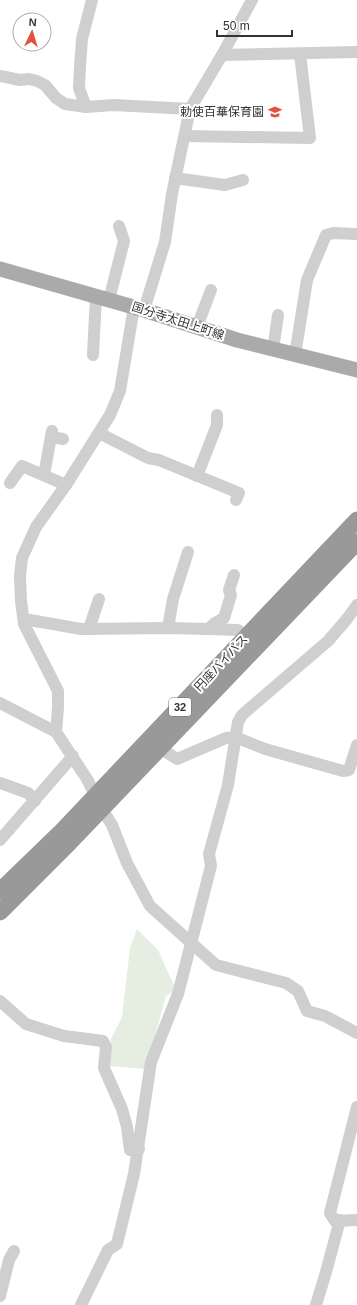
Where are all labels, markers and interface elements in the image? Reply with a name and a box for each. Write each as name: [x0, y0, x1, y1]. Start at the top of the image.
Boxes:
north arrow: [12, 12, 52, 52]
scale bar: [217, 12, 292, 38]
text: N: [28, 16, 37, 28]
text: 50 m: [223, 19, 250, 33]
school or university icon: 勅使百華保育園: [267, 104, 283, 120]
place label: 勅使百華保育園: [180, 105, 264, 119]
street label: 国分寺太田上町線: [130, 300, 226, 342]
street label: 円座バイパス: [191, 632, 251, 694]
road number: 32: [169, 698, 191, 716]

